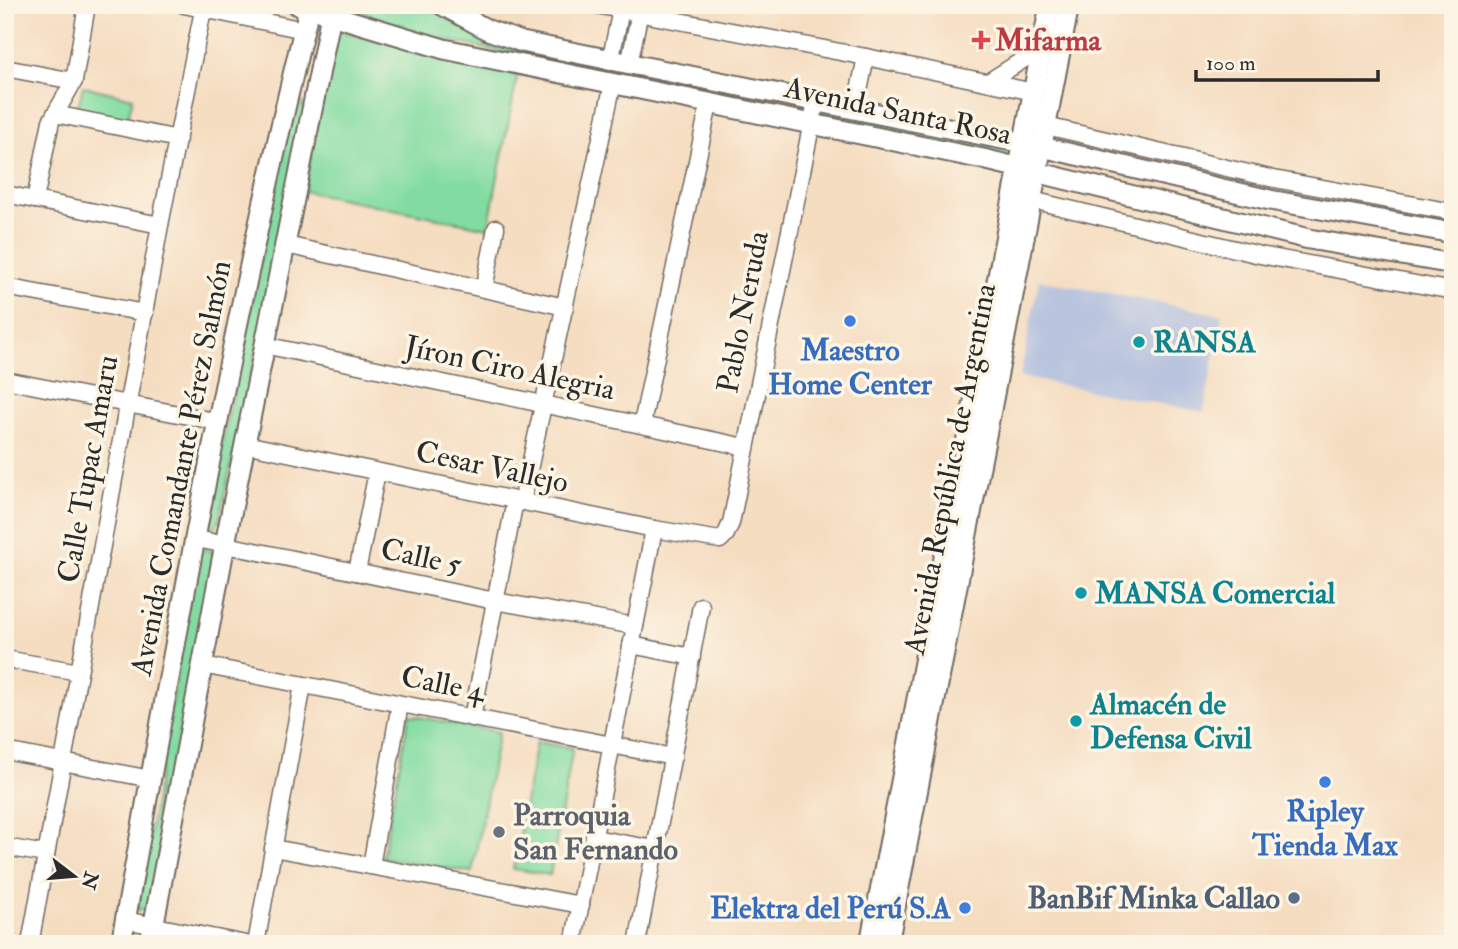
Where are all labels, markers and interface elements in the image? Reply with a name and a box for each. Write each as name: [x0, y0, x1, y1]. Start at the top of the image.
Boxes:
place label: Mifarma: [994, 22, 1103, 59]
marker: Mifarma: [973, 32, 989, 48]
scale bar: [1196, 38, 1378, 82]
text: 100 m: [1206, 50, 1256, 77]
street label: Avenida Santa Rosa: [780, 69, 1016, 153]
street label: Pablo Neruda: [709, 227, 777, 396]
street label: Avenida Comandante Pérez Salmón: [122, 257, 239, 680]
street label: Avenida República de Argentina: [896, 280, 1004, 659]
marker: Maestro Home Center: [842, 313, 858, 329]
place label: RANSA: [1153, 324, 1257, 361]
street label: Jíron Ciro Alegria: [401, 327, 619, 408]
place label: Maestro Home Center: [768, 332, 933, 403]
marker: RANSA: [1131, 334, 1147, 350]
street label: Calle Tupac Amaru: [50, 352, 126, 586]
street label: Cesar Vallejo: [412, 433, 572, 501]
street label: Calle 5: [377, 530, 465, 584]
place label: MANSA Comercial: [1094, 575, 1336, 612]
marker: MANSA Comercial: [1073, 585, 1089, 601]
street label: Calle 4: [398, 658, 490, 711]
place label: Almacén de Defensa Civil: [1088, 686, 1252, 757]
marker: Almacén de Defensa Civil: [1068, 713, 1084, 729]
marker: Ripley Tienda Max: [1317, 774, 1333, 790]
place label: Ripley Tienda Max: [1251, 793, 1398, 864]
place label: Parroquia San Fernando: [513, 797, 678, 868]
marker: Parroquia San Fernando: [491, 824, 507, 840]
north arrow: [38, 841, 108, 911]
text: N: [75, 868, 104, 893]
place label: BanBif Minka Callao: [1027, 880, 1280, 917]
place label: Elektra del Perú S.A: [710, 890, 952, 927]
marker: BanBif Minka Callao: [1286, 890, 1302, 906]
marker: Elektra del Perú S.A: [957, 900, 973, 916]

